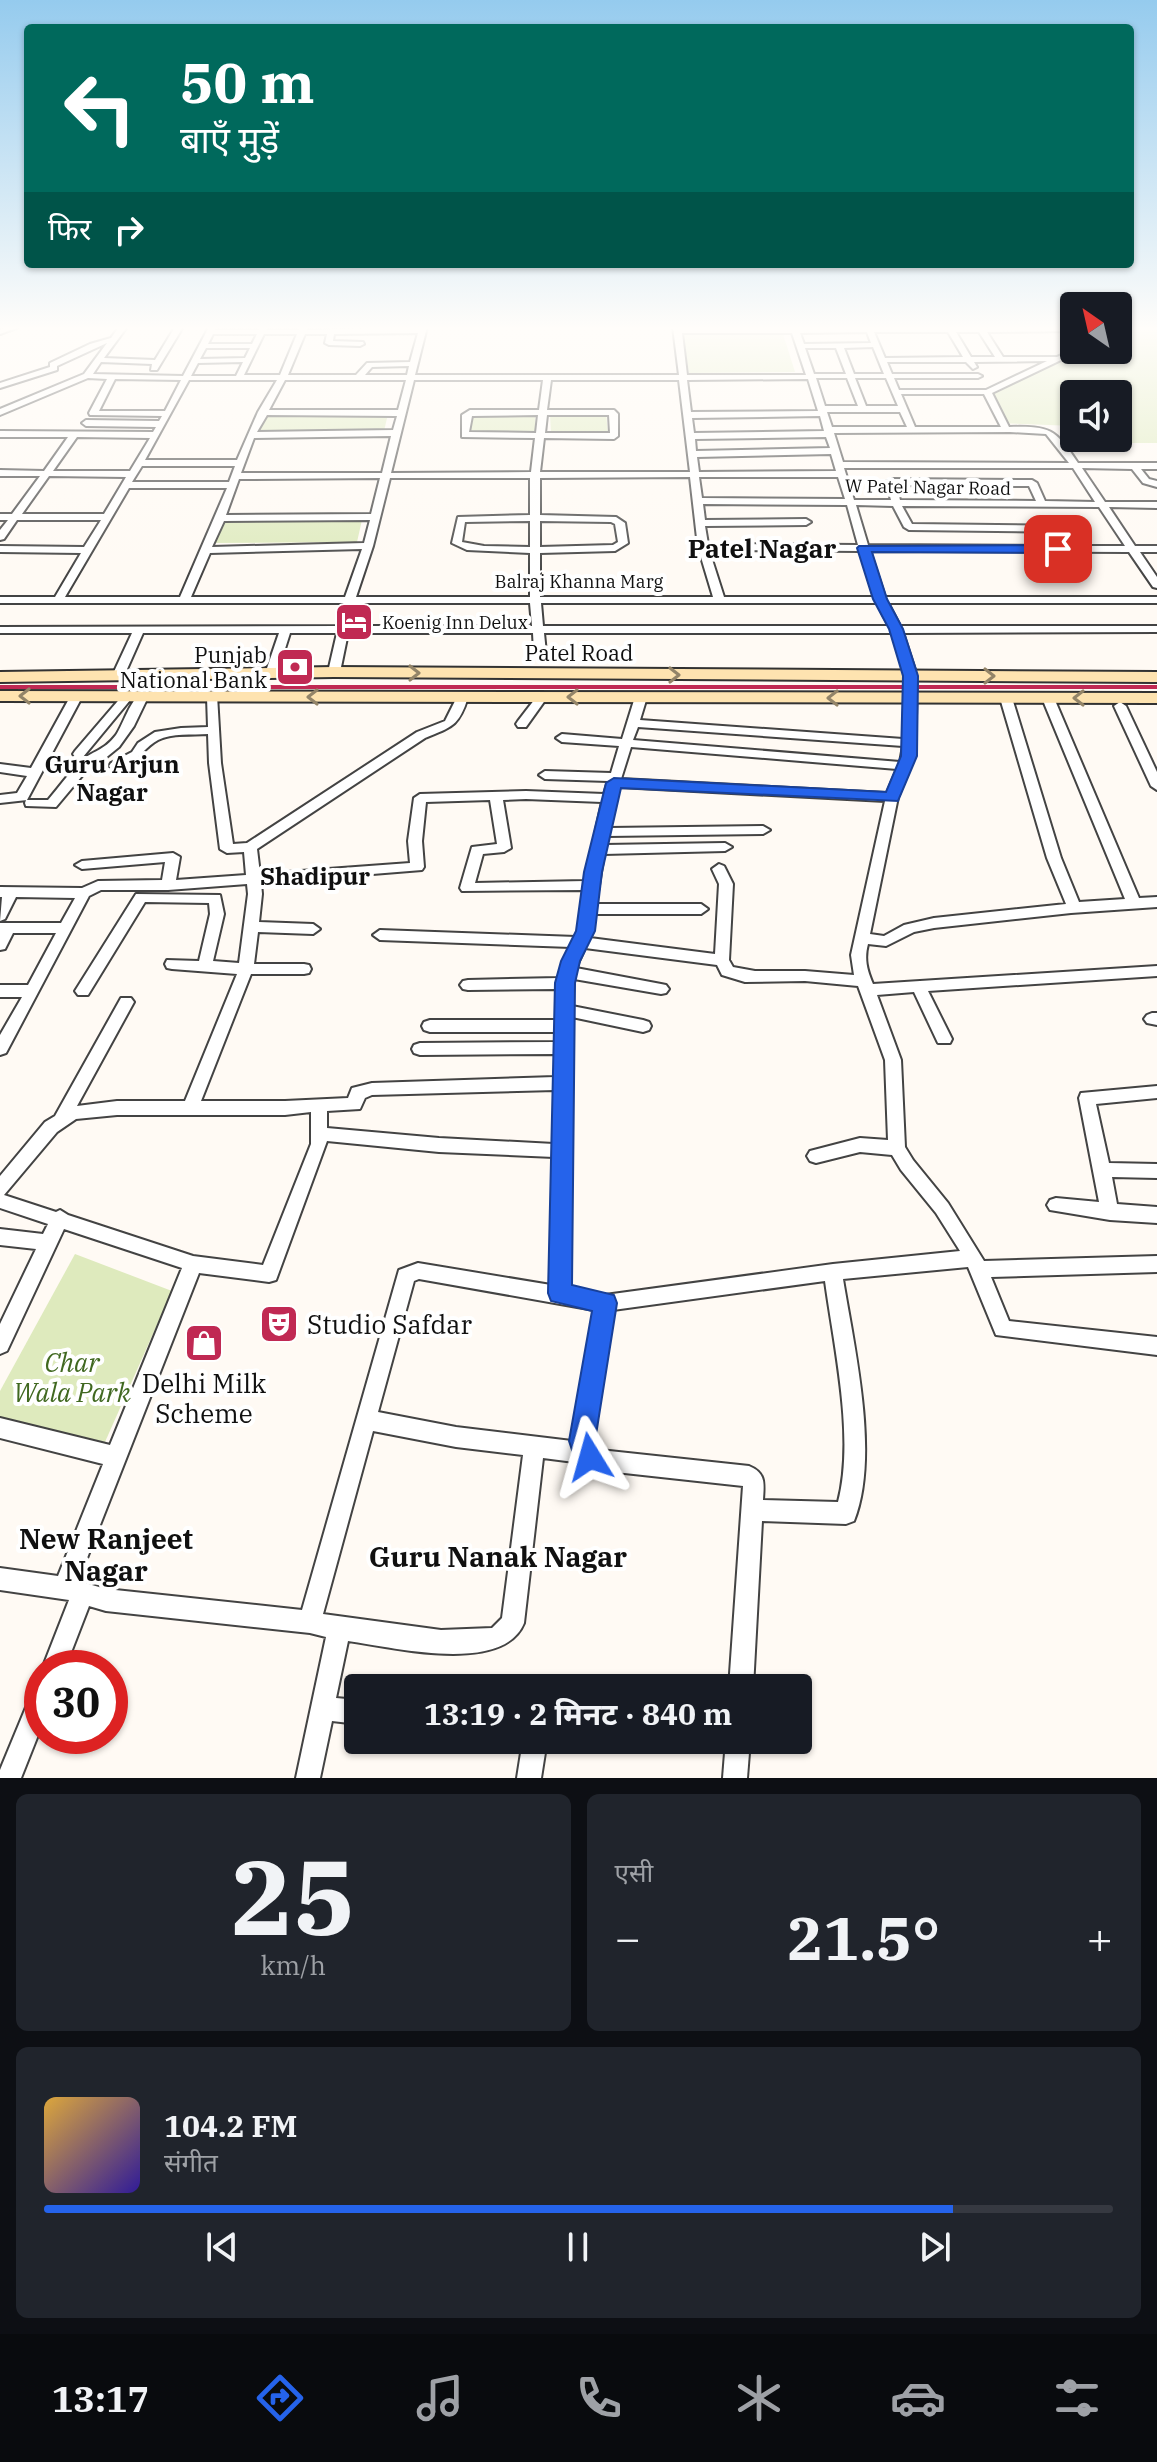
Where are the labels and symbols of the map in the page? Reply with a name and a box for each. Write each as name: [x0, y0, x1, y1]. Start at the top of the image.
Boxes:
north arrow: [1060, 292, 1132, 364]
street label: W Patel Nagar Road: [845, 474, 1011, 500]
pin: [1024, 515, 1092, 583]
district label: Patel Nagar: [688, 531, 836, 565]
street label: Balraj Khanna Marg: [495, 570, 664, 593]
hotel icon: Koenig Inn Delux: [333, 601, 375, 643]
place label: Koenig Inn Delux: [382, 611, 528, 634]
street label: Patel Road: [525, 638, 633, 667]
place label: Punjab National Bank: [120, 640, 267, 694]
bank icon: Punjab National Bank: [274, 646, 316, 688]
one-way arrow: [408, 664, 421, 682]
one-way arrow: [668, 666, 681, 684]
one-way arrow: [983, 667, 996, 685]
one-way arrow: [18, 687, 31, 705]
one-way arrow: [306, 688, 319, 706]
one-way arrow: [566, 688, 579, 706]
one-way arrow: [826, 689, 839, 707]
one-way arrow: [1072, 689, 1085, 707]
district label: Guru Arjun Nagar: [44, 748, 180, 808]
district label: Shadipur: [260, 860, 370, 892]
theatre icon: Studio Safdar: [258, 1303, 300, 1345]
place label: Studio Safdar: [307, 1307, 473, 1341]
shop icon: Delhi Milk Scheme: [183, 1322, 225, 1364]
park label: Char Wala Park: [13, 1345, 131, 1409]
place label: Delhi Milk Scheme: [142, 1366, 266, 1430]
position arrow: [548, 1415, 632, 1499]
district label: New Ranjeet Nagar: [19, 1520, 193, 1589]
district label: Guru Nanak Nagar: [369, 1538, 627, 1575]
speed limit sign: 30: [24, 1650, 128, 1754]

